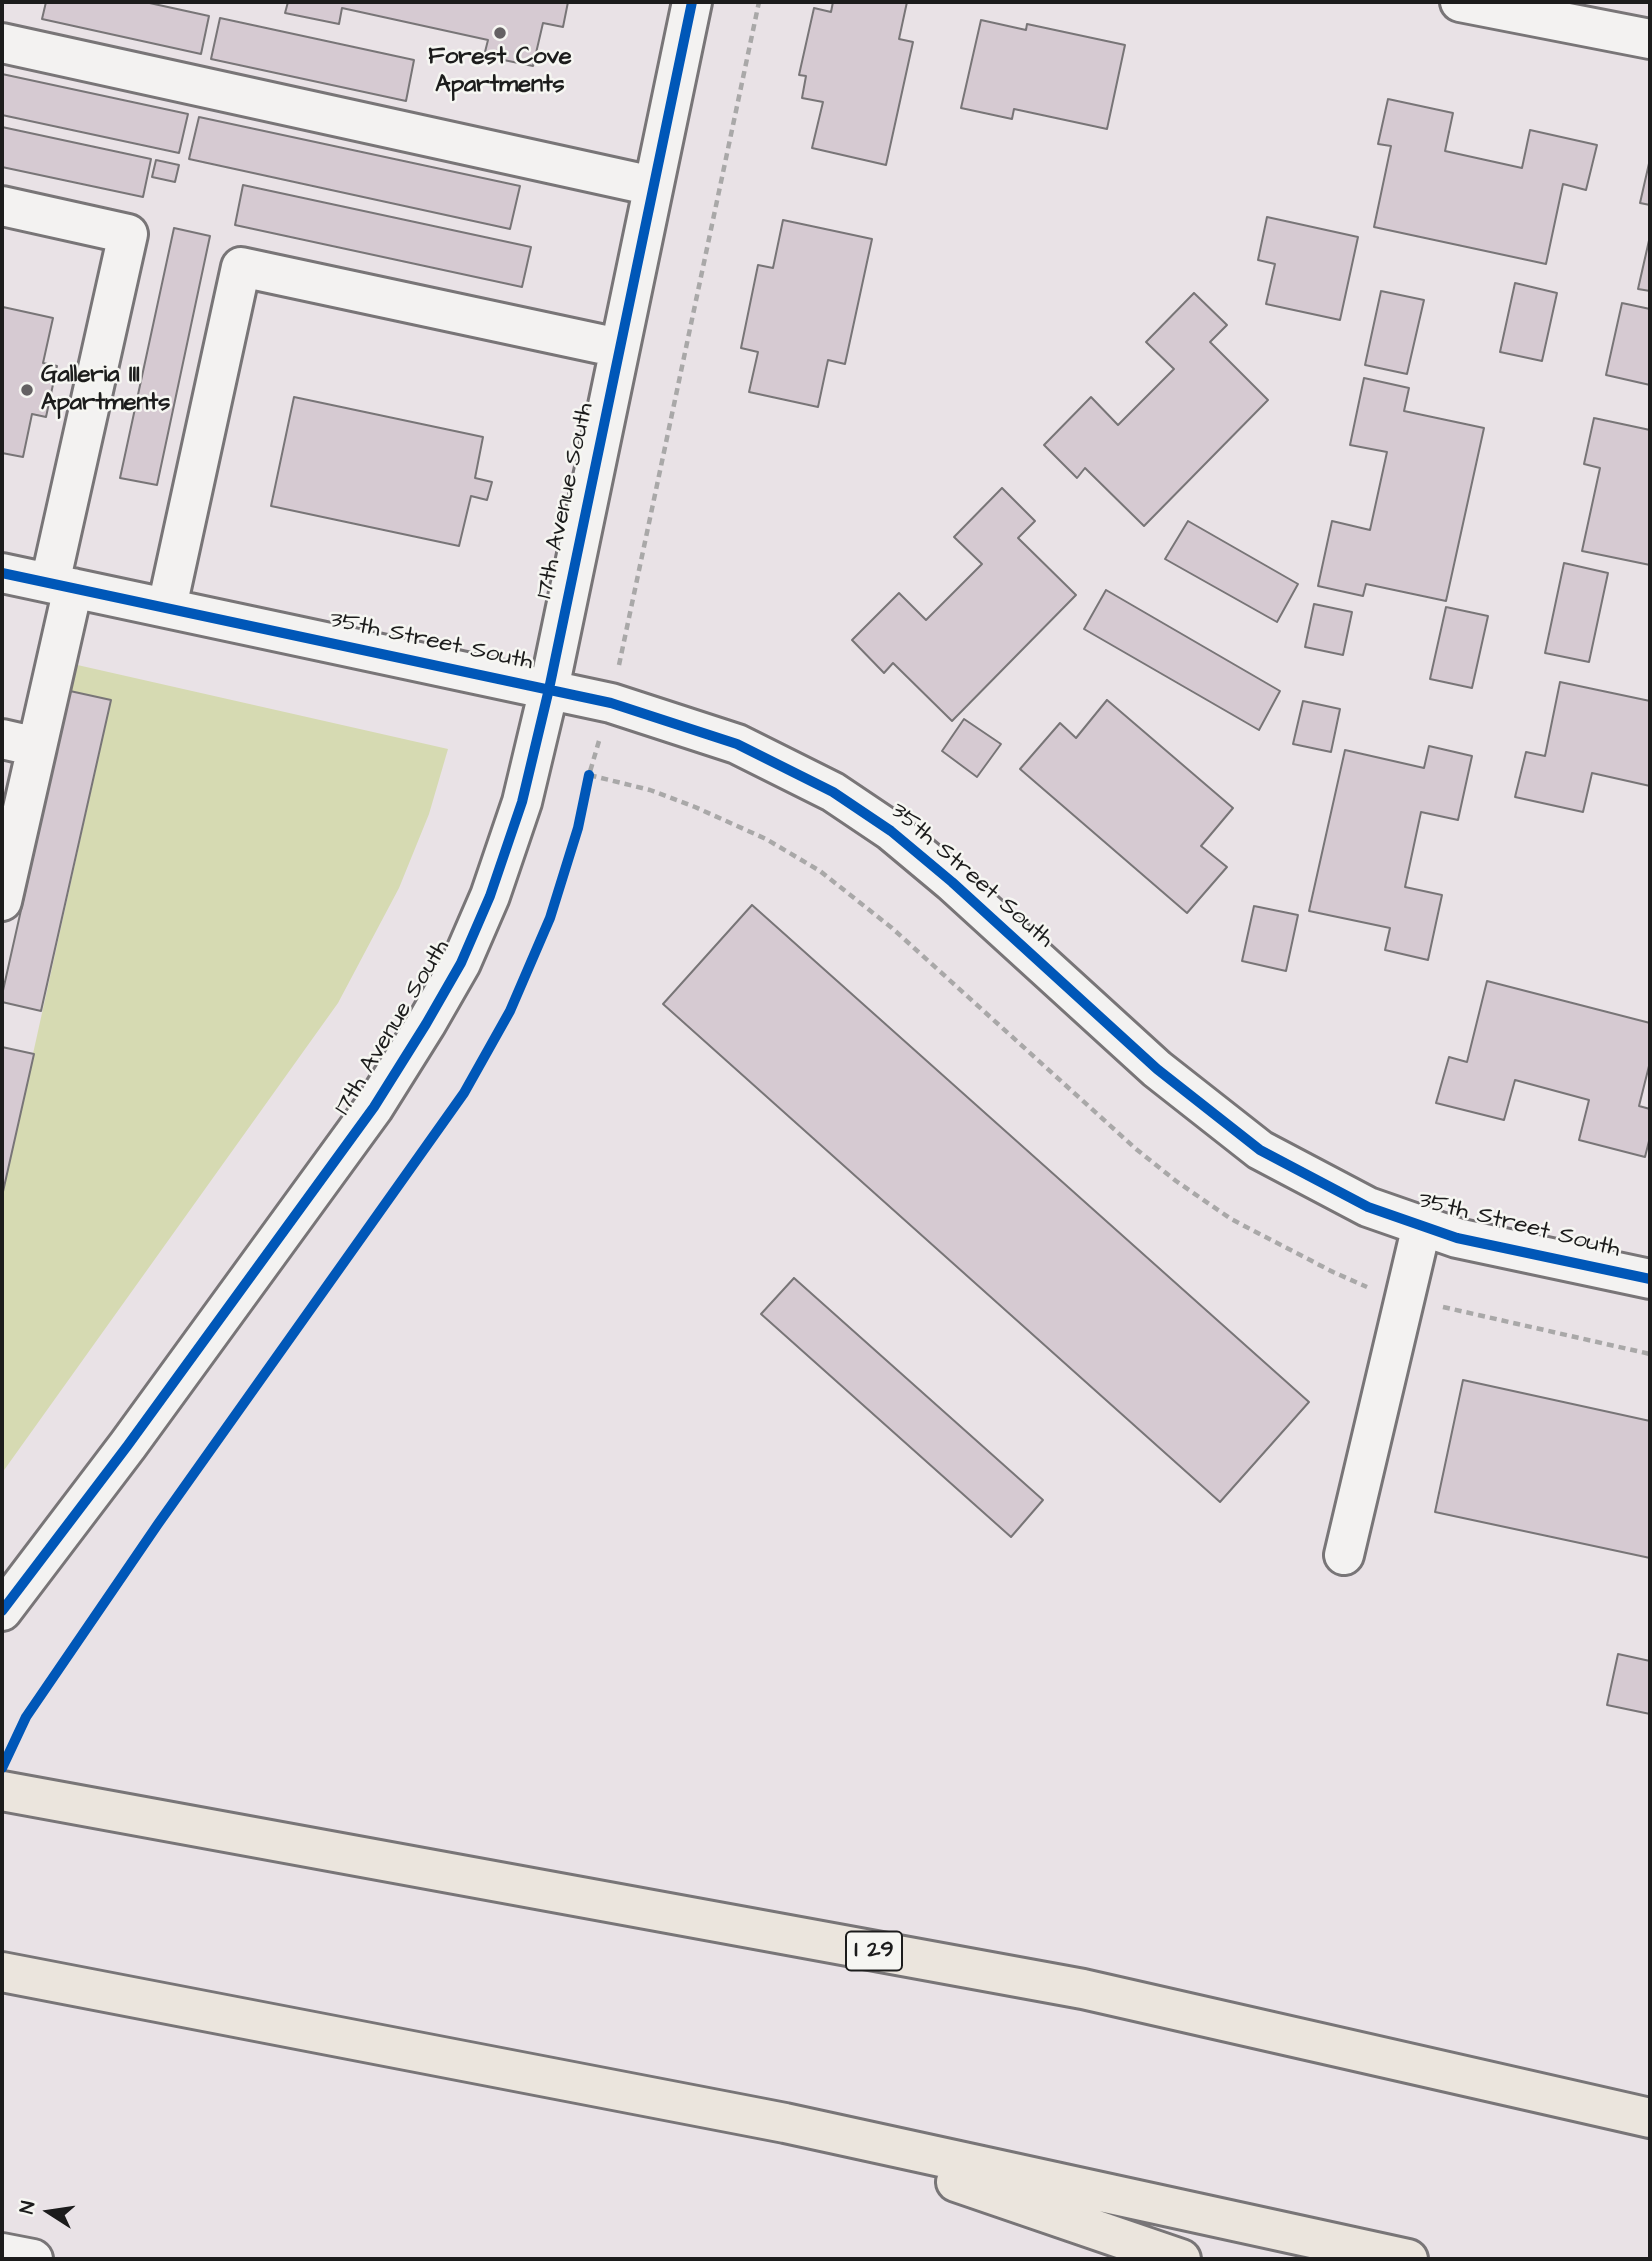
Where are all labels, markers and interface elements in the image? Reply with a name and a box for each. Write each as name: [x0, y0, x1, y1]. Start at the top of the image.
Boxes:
marker: Forest Cove Apartments: [492, 25, 508, 41]
place label: Forest Cove Apartments: [428, 44, 572, 100]
place label: Galleria III Apartments: [41, 362, 170, 418]
marker: Galleria III Apartments: [19, 382, 35, 398]
street label: 17th Avenue South: [531, 401, 601, 601]
street label: 35th Street South: [327, 606, 535, 678]
street label: 35th Street South: [884, 797, 1058, 955]
street label: 17th Avenue South: [329, 935, 457, 1121]
street label: 35th Street South: [1415, 1187, 1623, 1265]
road number: I 29: [846, 1932, 902, 1970]
north arrow: [14, 2177, 84, 2247]
text: N: [14, 2199, 42, 2216]

